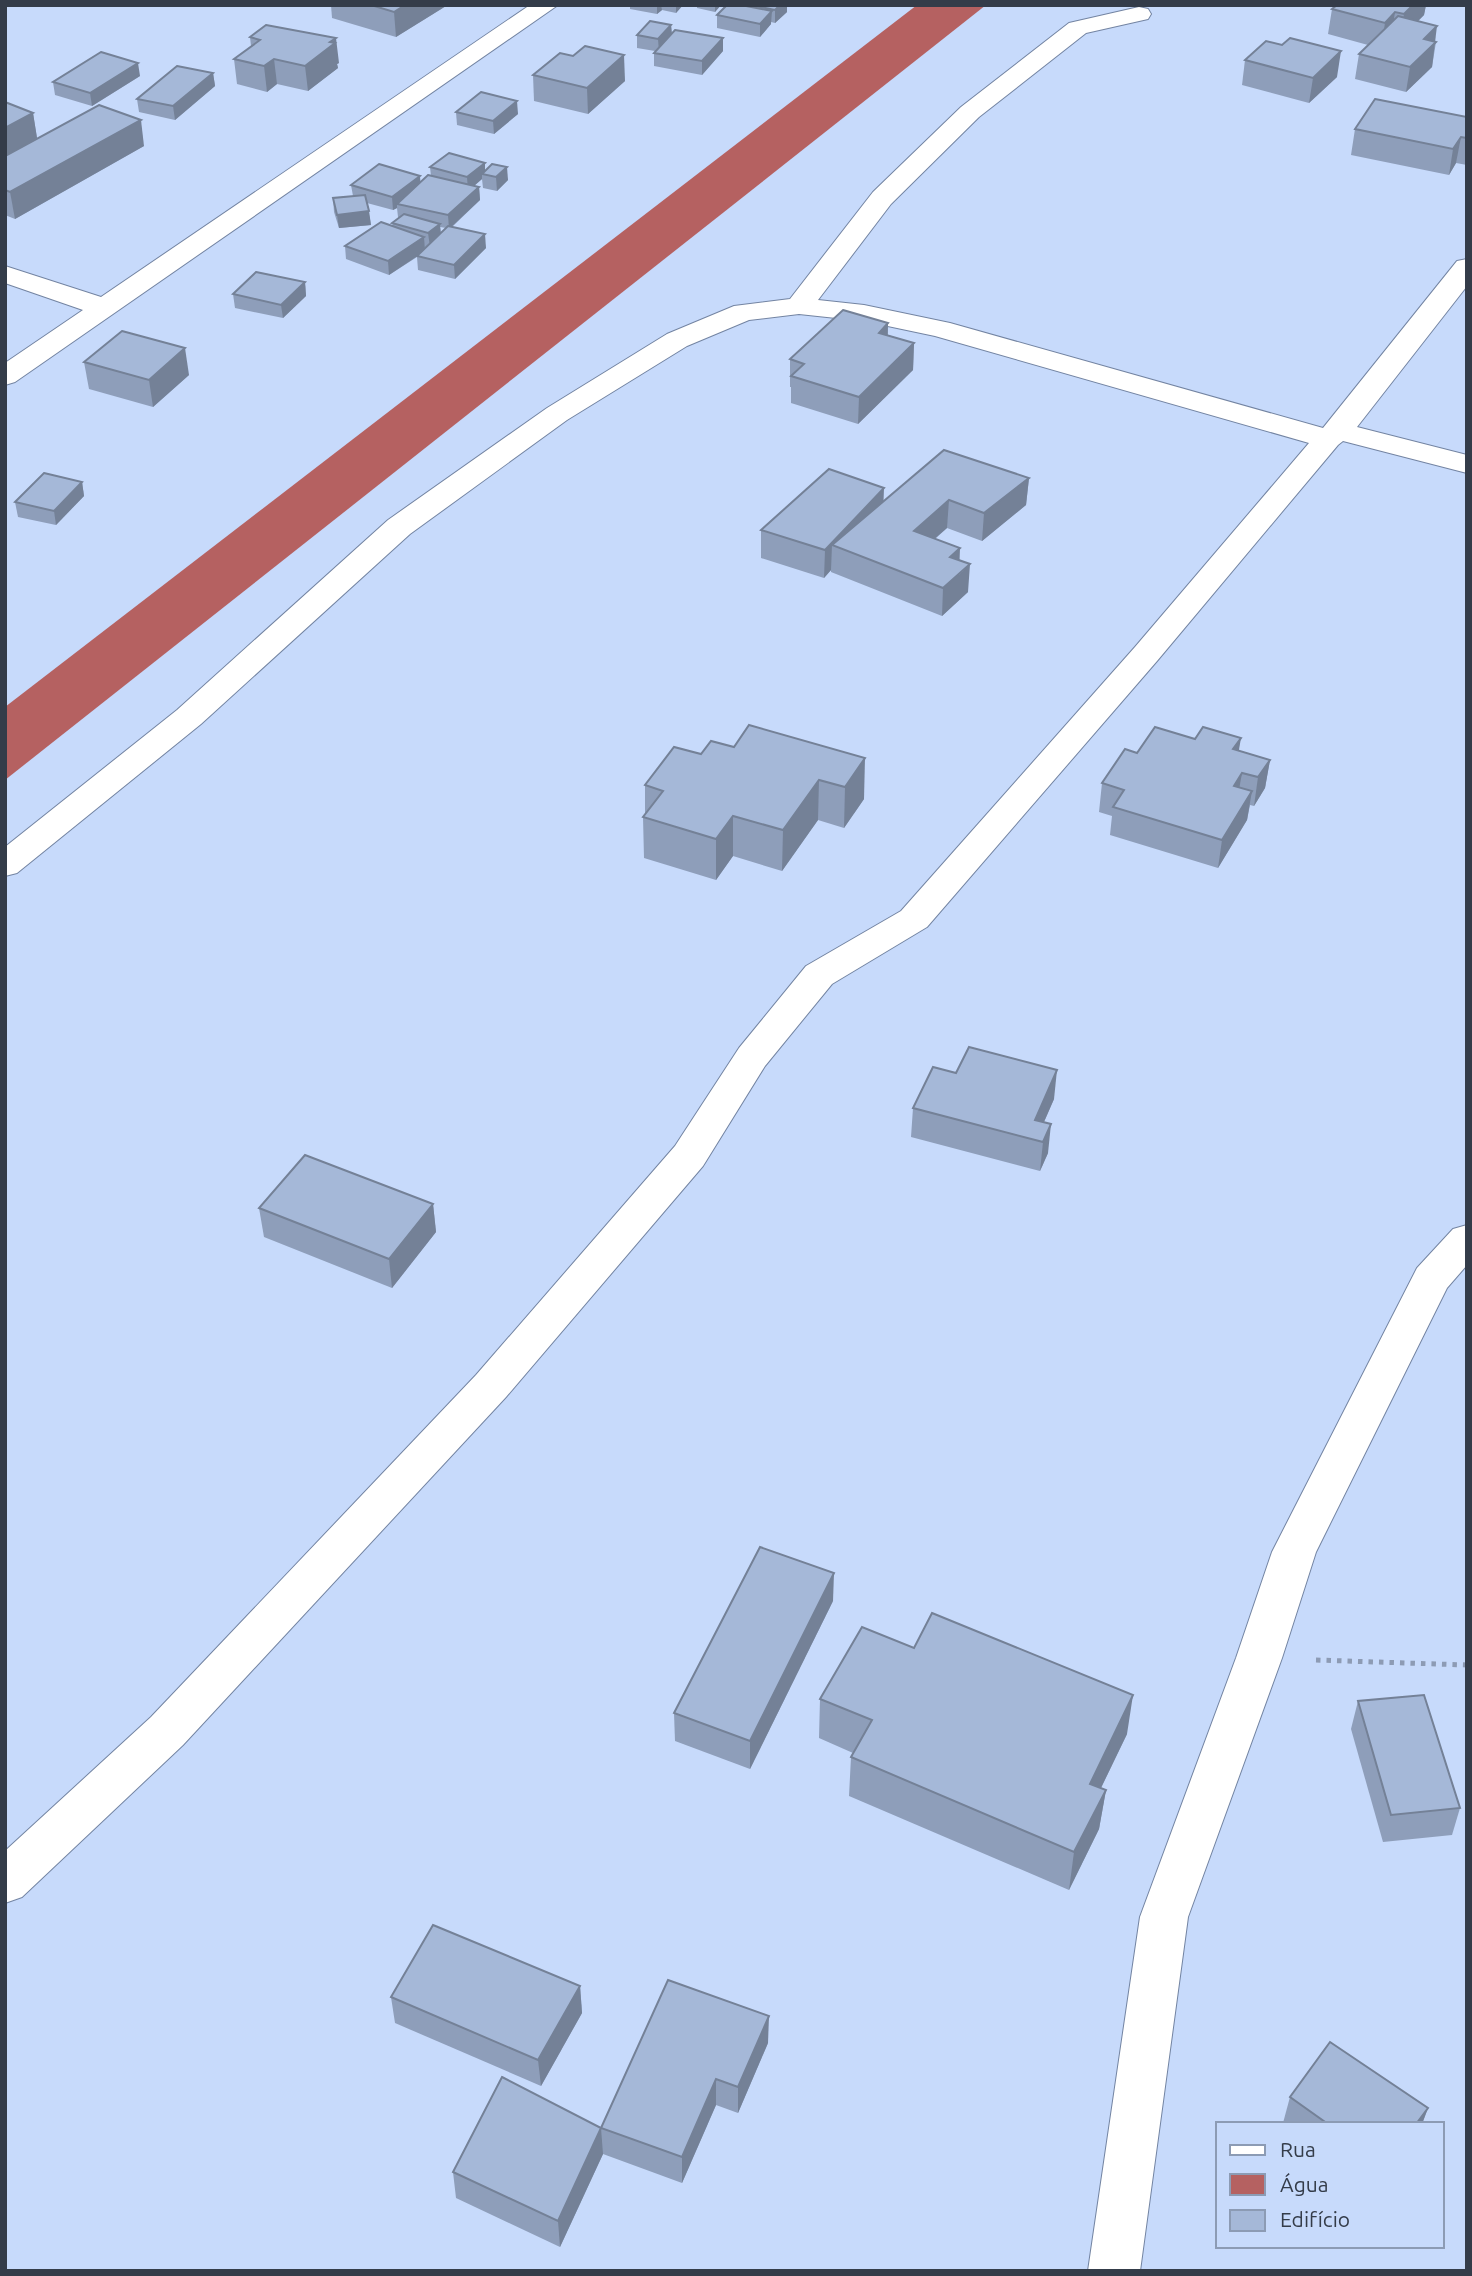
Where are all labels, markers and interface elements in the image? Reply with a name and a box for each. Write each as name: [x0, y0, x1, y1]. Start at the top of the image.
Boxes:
legend: [1216, 2122, 1444, 2248]
text: Rua: [1280, 2137, 1316, 2161]
text: Água: [1280, 2172, 1329, 2196]
text: Edifício: [1280, 2207, 1350, 2231]

